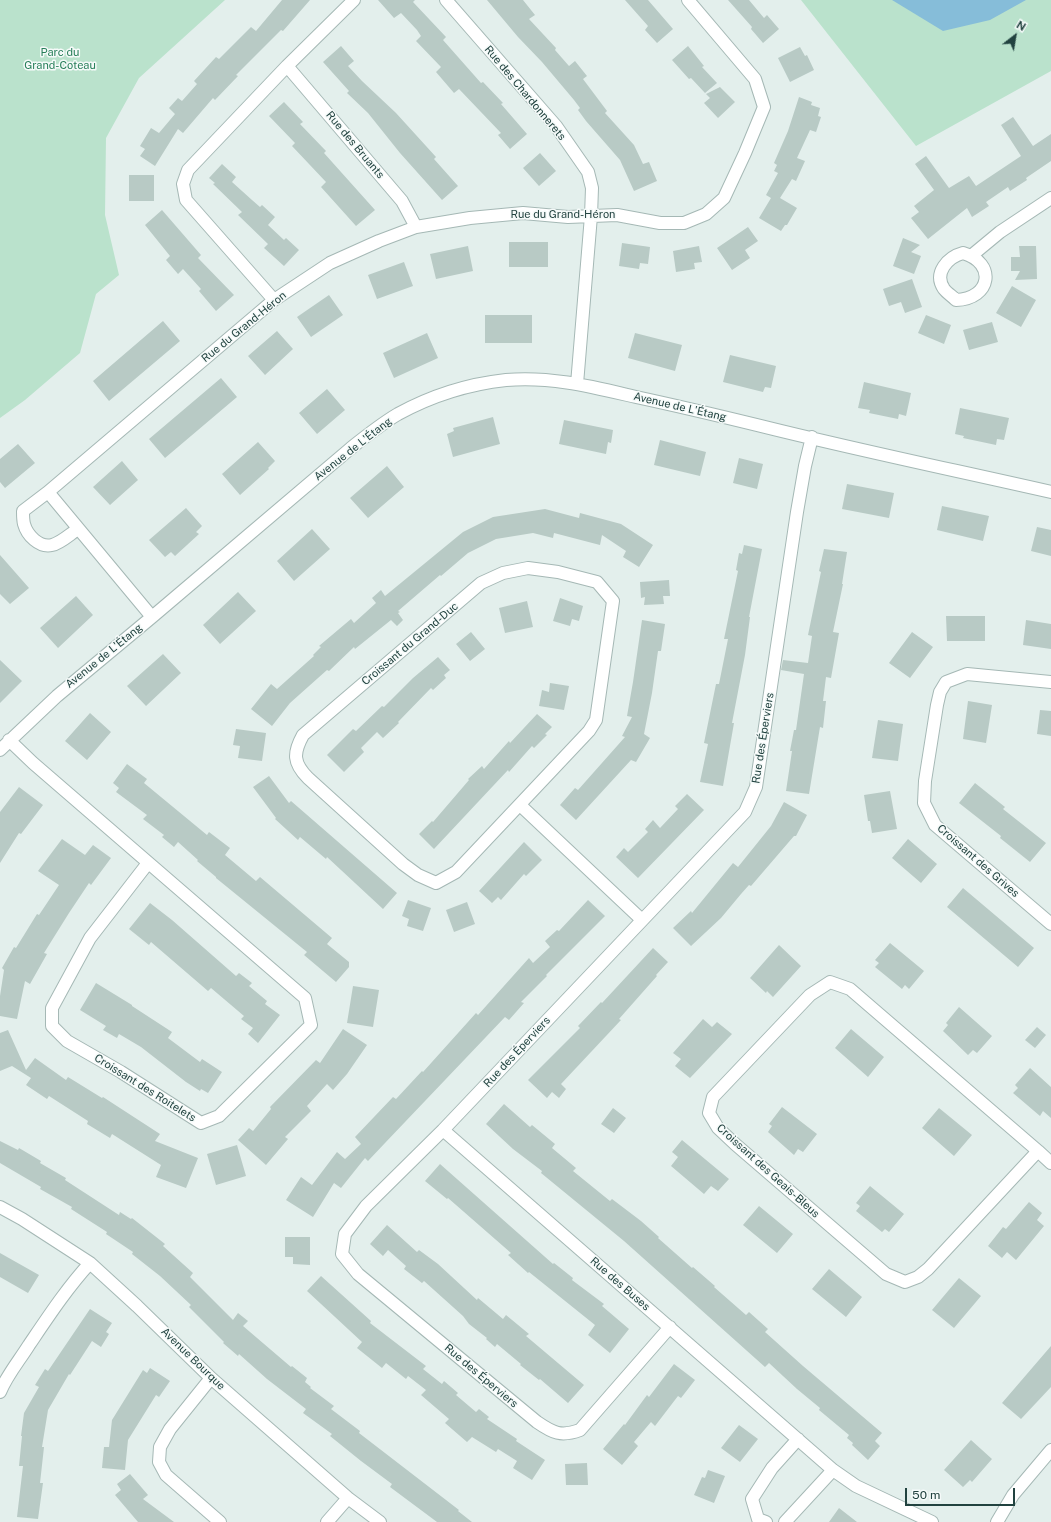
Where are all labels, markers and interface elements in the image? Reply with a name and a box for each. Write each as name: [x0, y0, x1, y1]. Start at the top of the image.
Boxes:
north arrow: [995, 16, 1035, 56]
text: N: [1014, 18, 1028, 33]
street label: Rue des Chardonnerets: [482, 43, 568, 143]
park label: Parc du Grand-Coteau: [24, 46, 96, 72]
street label: Rue des Bruants: [323, 109, 387, 181]
street label: Rue du Grand-Héron: [511, 208, 615, 222]
street label: Rue du Grand-Héron: [199, 289, 289, 365]
street label: Avenue de L'Étang: [632, 390, 728, 424]
street label: Avenue de L'Étang: [311, 415, 395, 483]
street label: Croissant du Grand-Duc: [359, 600, 461, 688]
street label: Avenue de L'Étang: [63, 621, 145, 691]
street label: Rue des Éperviers: [749, 692, 777, 784]
street label: Croissant des Grives: [934, 822, 1022, 900]
street label: Rue des Éperviers: [481, 1014, 553, 1090]
street label: Croissant des Roitelets: [92, 1051, 198, 1125]
street label: Croissant des Geais-Bleus: [714, 1121, 822, 1221]
street label: Rue des Buses: [587, 1255, 653, 1313]
street label: Avenue Bourque: [158, 1325, 228, 1393]
street label: Rue des Éperviers: [442, 1341, 520, 1411]
scale bar: [907, 1480, 1017, 1506]
text: 50 m: [912, 1488, 940, 1502]

